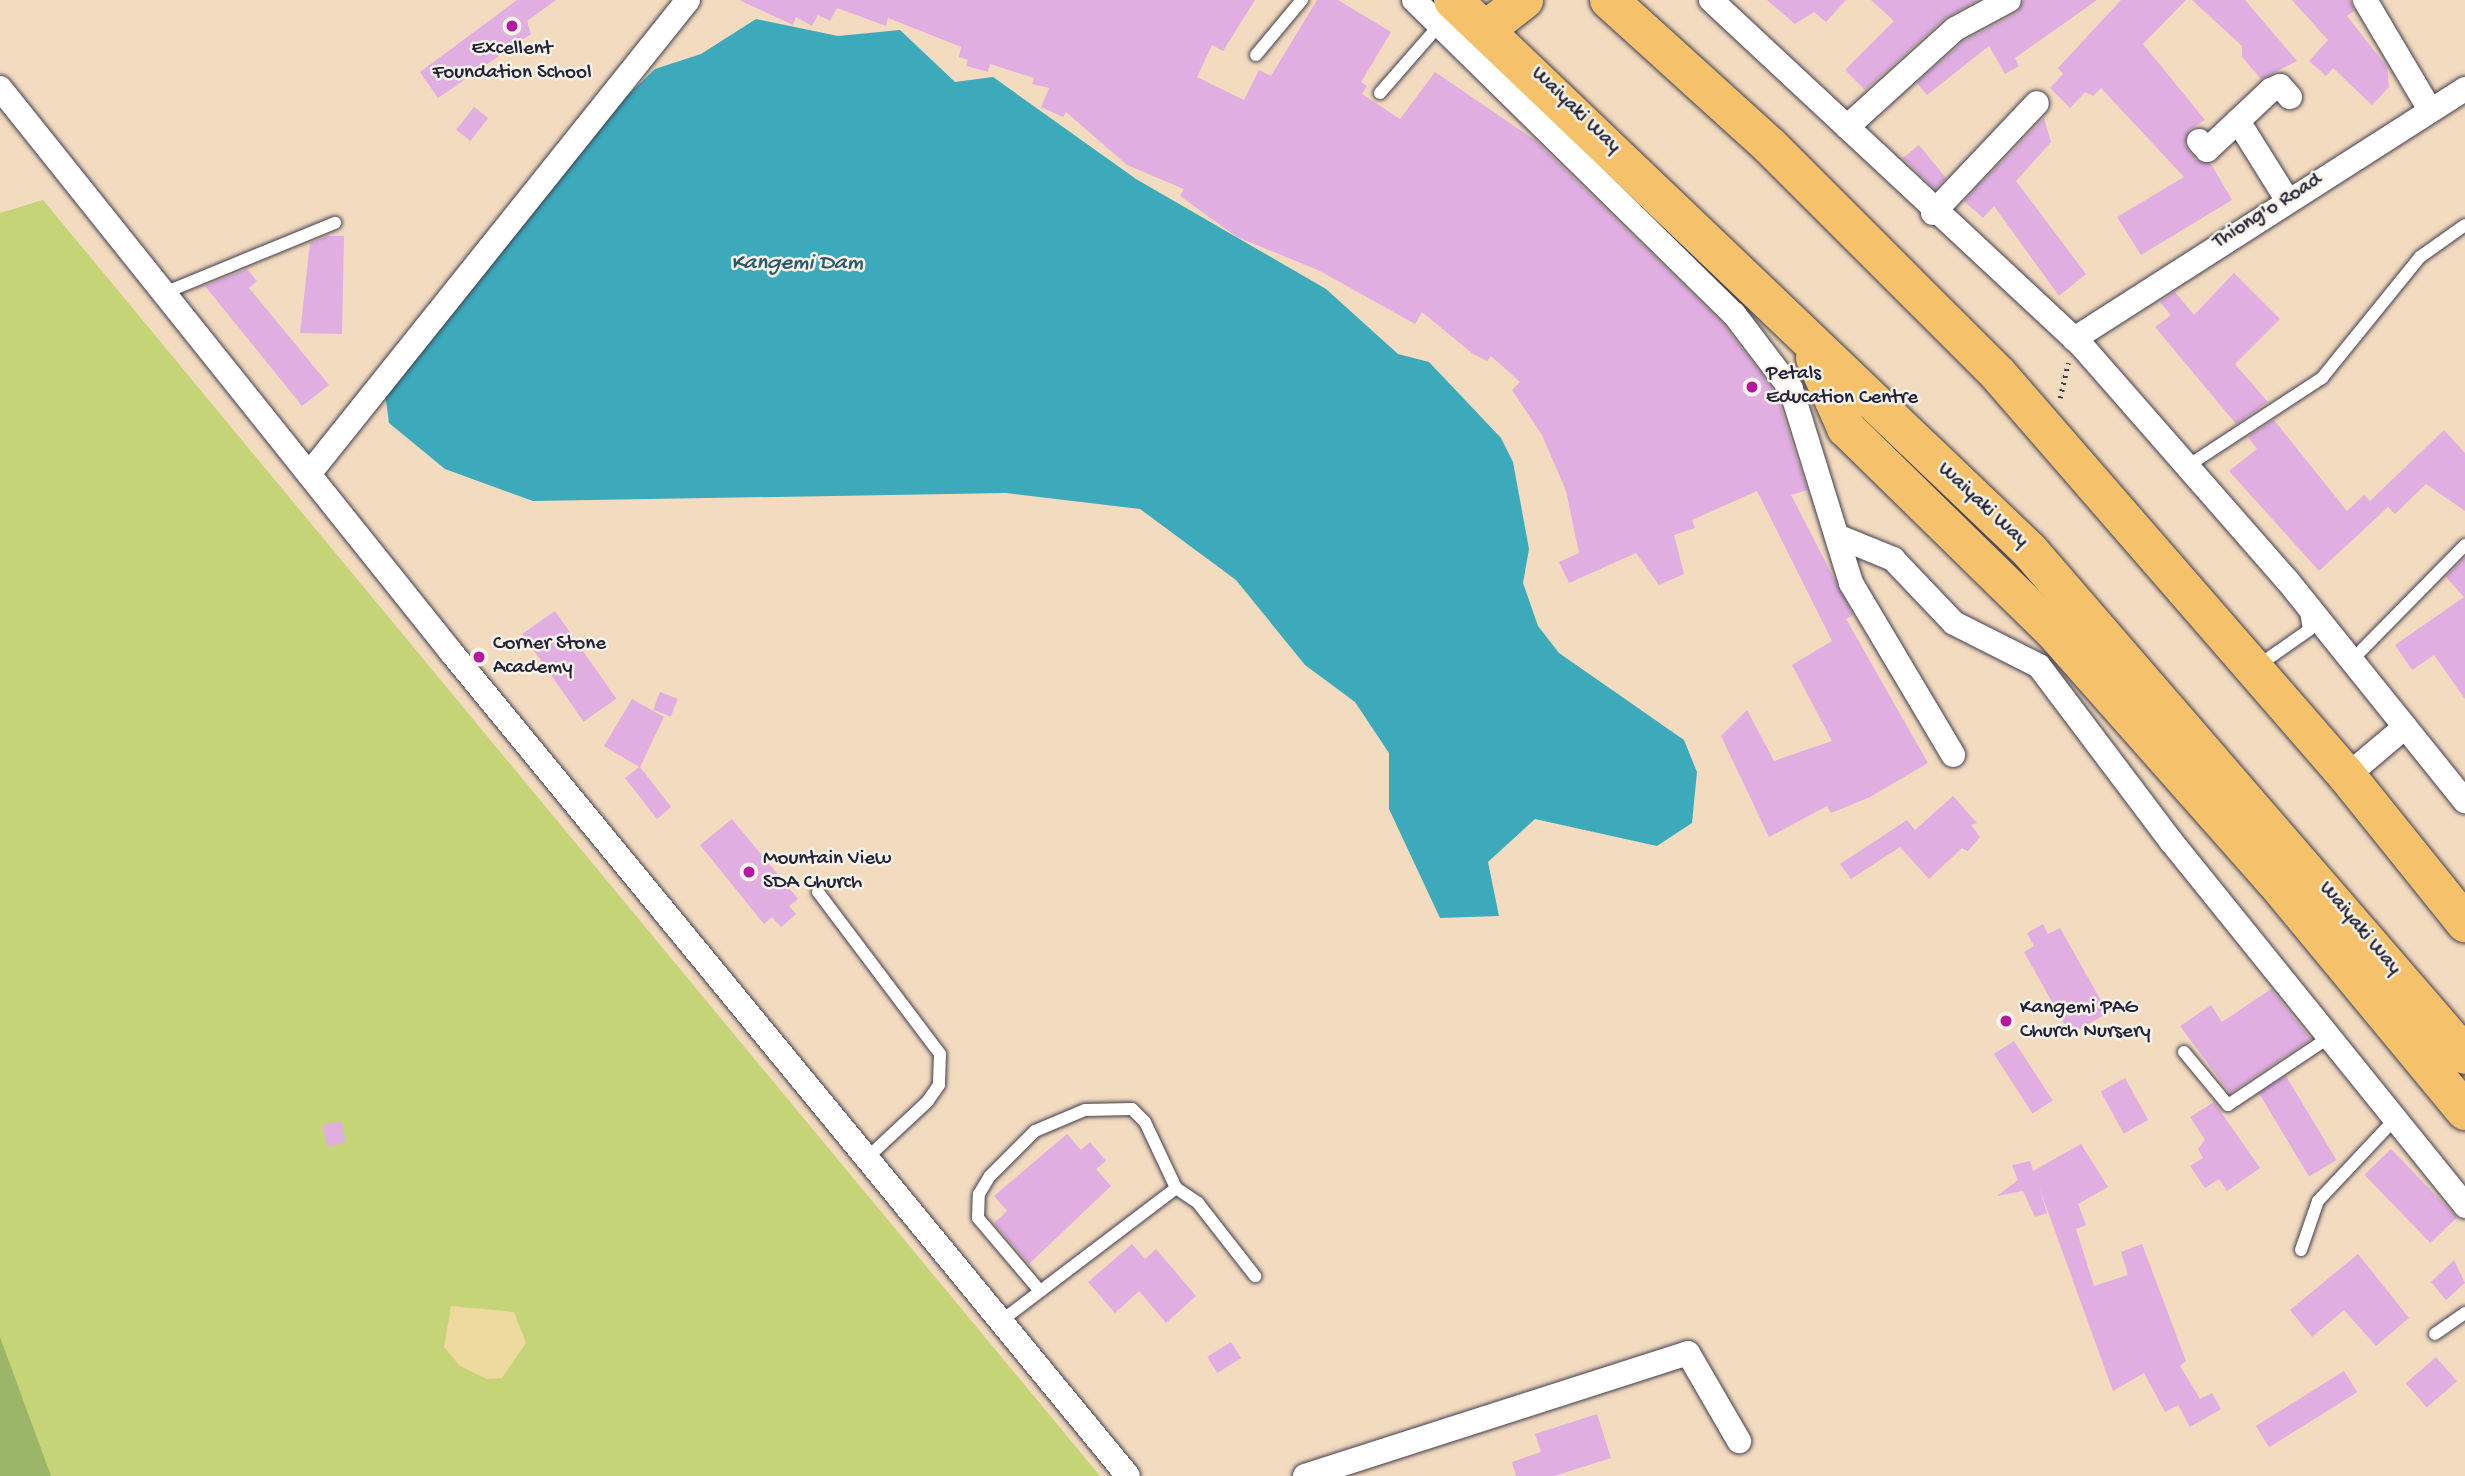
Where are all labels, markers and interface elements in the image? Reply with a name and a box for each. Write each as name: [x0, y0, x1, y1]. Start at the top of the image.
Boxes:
marker: Excellent Foundation School: [504, 18, 520, 34]
place label: Excellent Foundation School: [432, 37, 592, 87]
street label: Waiyaki Way: [1525, 62, 1625, 160]
street label: Thiong'o Road: [2209, 169, 2327, 255]
water label: Kangemi Dam: [731, 250, 863, 278]
place label: Petals Education Centre: [1766, 362, 1918, 412]
marker: Petals Education Centre: [1744, 379, 1760, 395]
street label: Waiyaki Way: [1931, 458, 2033, 554]
place label: Corner Stone Academy: [493, 632, 606, 682]
marker: Corner Stone Academy: [471, 649, 487, 665]
place label: Mountain View SDA Church: [763, 847, 891, 897]
marker: Mountain View SDA Church: [741, 864, 757, 880]
street label: Waiyaki Way: [2312, 877, 2406, 981]
place label: Kangemi PAG Church Nursery: [2020, 996, 2151, 1046]
marker: Kangemi PAG Church Nursery: [1998, 1013, 2014, 1029]

